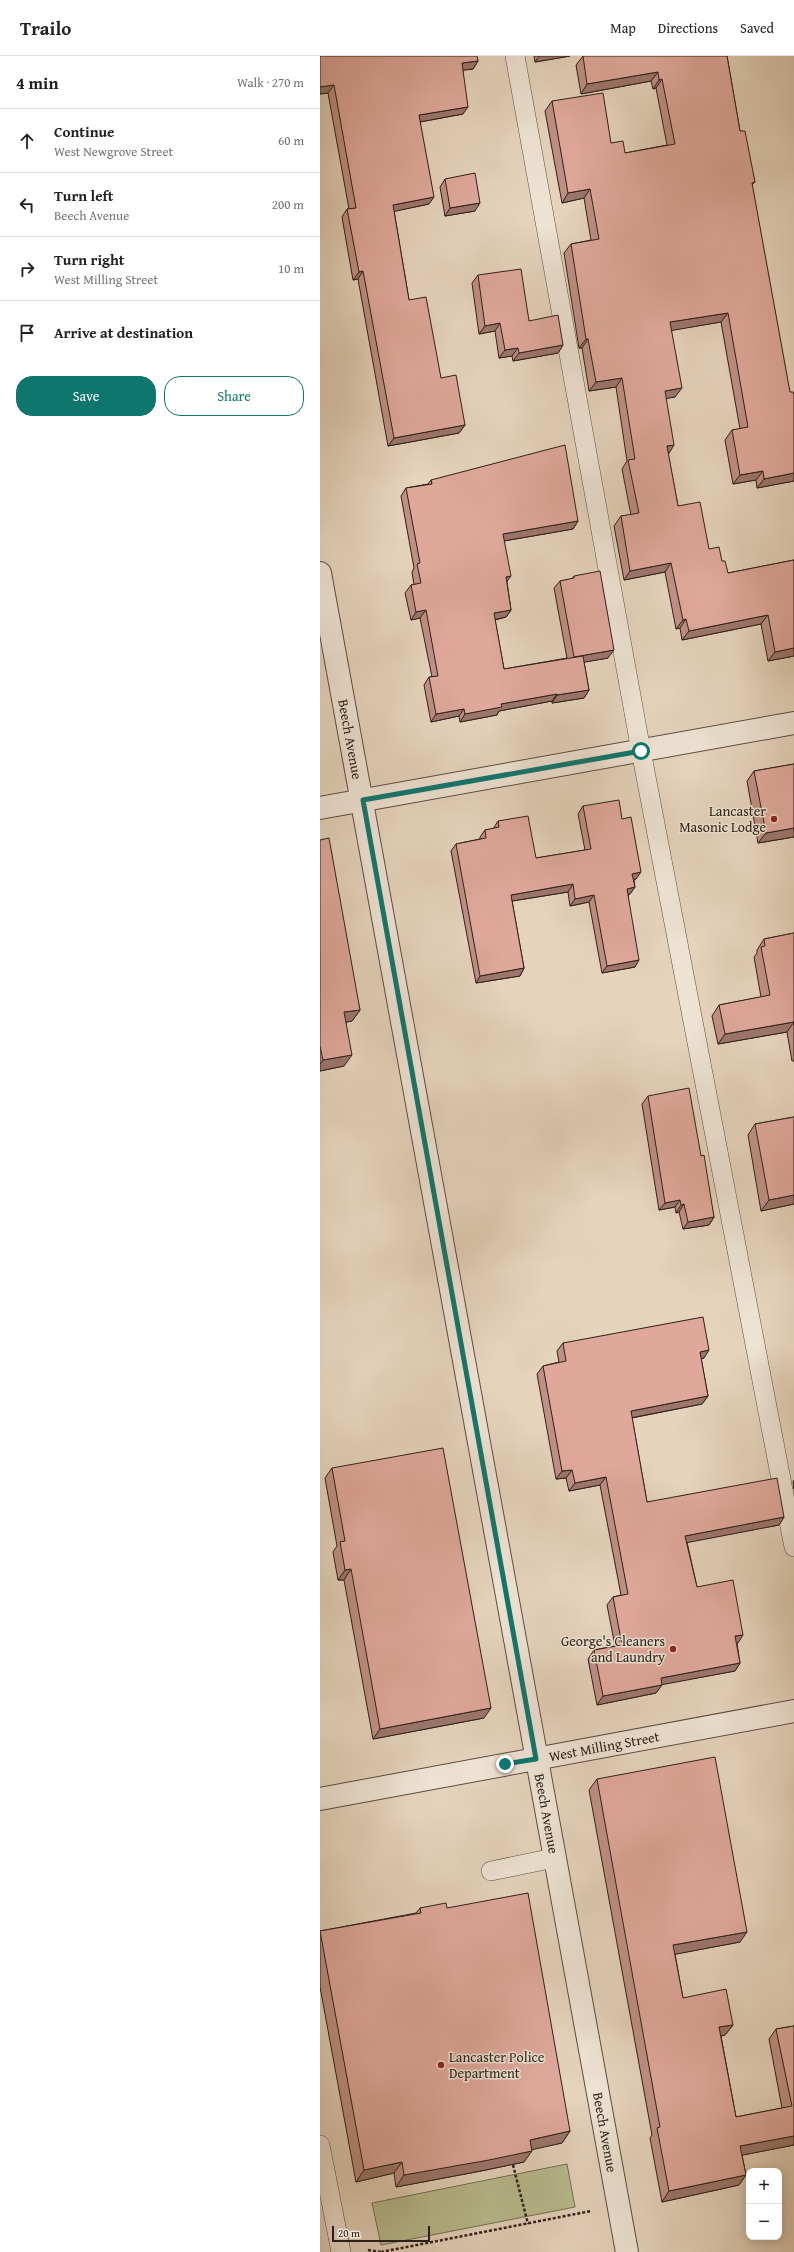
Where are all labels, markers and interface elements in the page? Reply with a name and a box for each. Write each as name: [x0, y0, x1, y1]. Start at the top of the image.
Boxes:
text: Trailo: [20, 14, 71, 42]
text: Map: [610, 18, 636, 38]
text: Directions: [658, 18, 718, 38]
text: Saved: [740, 18, 774, 38]
text: 4 min: [16, 70, 58, 95]
text: Walk · 270 m: [237, 73, 304, 92]
text: Continue: [54, 121, 115, 142]
icon: ahead: [16, 130, 38, 152]
text: 60 m: [278, 131, 304, 150]
text: West Newgrove Street: [54, 142, 173, 161]
text: Turn left: [54, 185, 113, 206]
icon: left: [16, 194, 38, 216]
text: 200 m: [272, 195, 304, 214]
text: Beech Avenue: [54, 206, 129, 225]
text: Turn right: [54, 249, 125, 270]
icon: right: [16, 258, 38, 280]
text: 10 m: [278, 259, 304, 278]
text: West Milling Street: [54, 270, 158, 289]
icon: arrive: [16, 322, 38, 344]
text: Arrive at destination: [54, 322, 193, 343]
button: Save: [16, 376, 156, 416]
button: Share: [164, 376, 304, 416]
street label: Beech Avenue: [333, 698, 368, 781]
route start: [632, 742, 650, 760]
place label: Lancaster Masonic Lodge: [679, 801, 766, 837]
marker: Lancaster Masonic Lodge: [769, 814, 779, 824]
place label: George's Cleaners and Laundry: [561, 1631, 665, 1667]
marker: George's Cleaners and Laundry: [668, 1644, 678, 1654]
street label: West Milling Street: [547, 1726, 661, 1766]
route end: [496, 1755, 514, 1773]
street label: Beech Avenue: [530, 1772, 564, 1856]
place label: Lancaster Police Department: [449, 2047, 545, 2083]
marker: Lancaster Police Department: [436, 2060, 446, 2070]
street label: Beech Avenue: [588, 2090, 622, 2174]
map controls: [746, 2168, 782, 2240]
button: +: [746, 2168, 782, 2204]
button: −: [746, 2204, 782, 2240]
scale bar: [332, 2224, 430, 2243]
text: 20 m: [338, 2225, 360, 2241]

